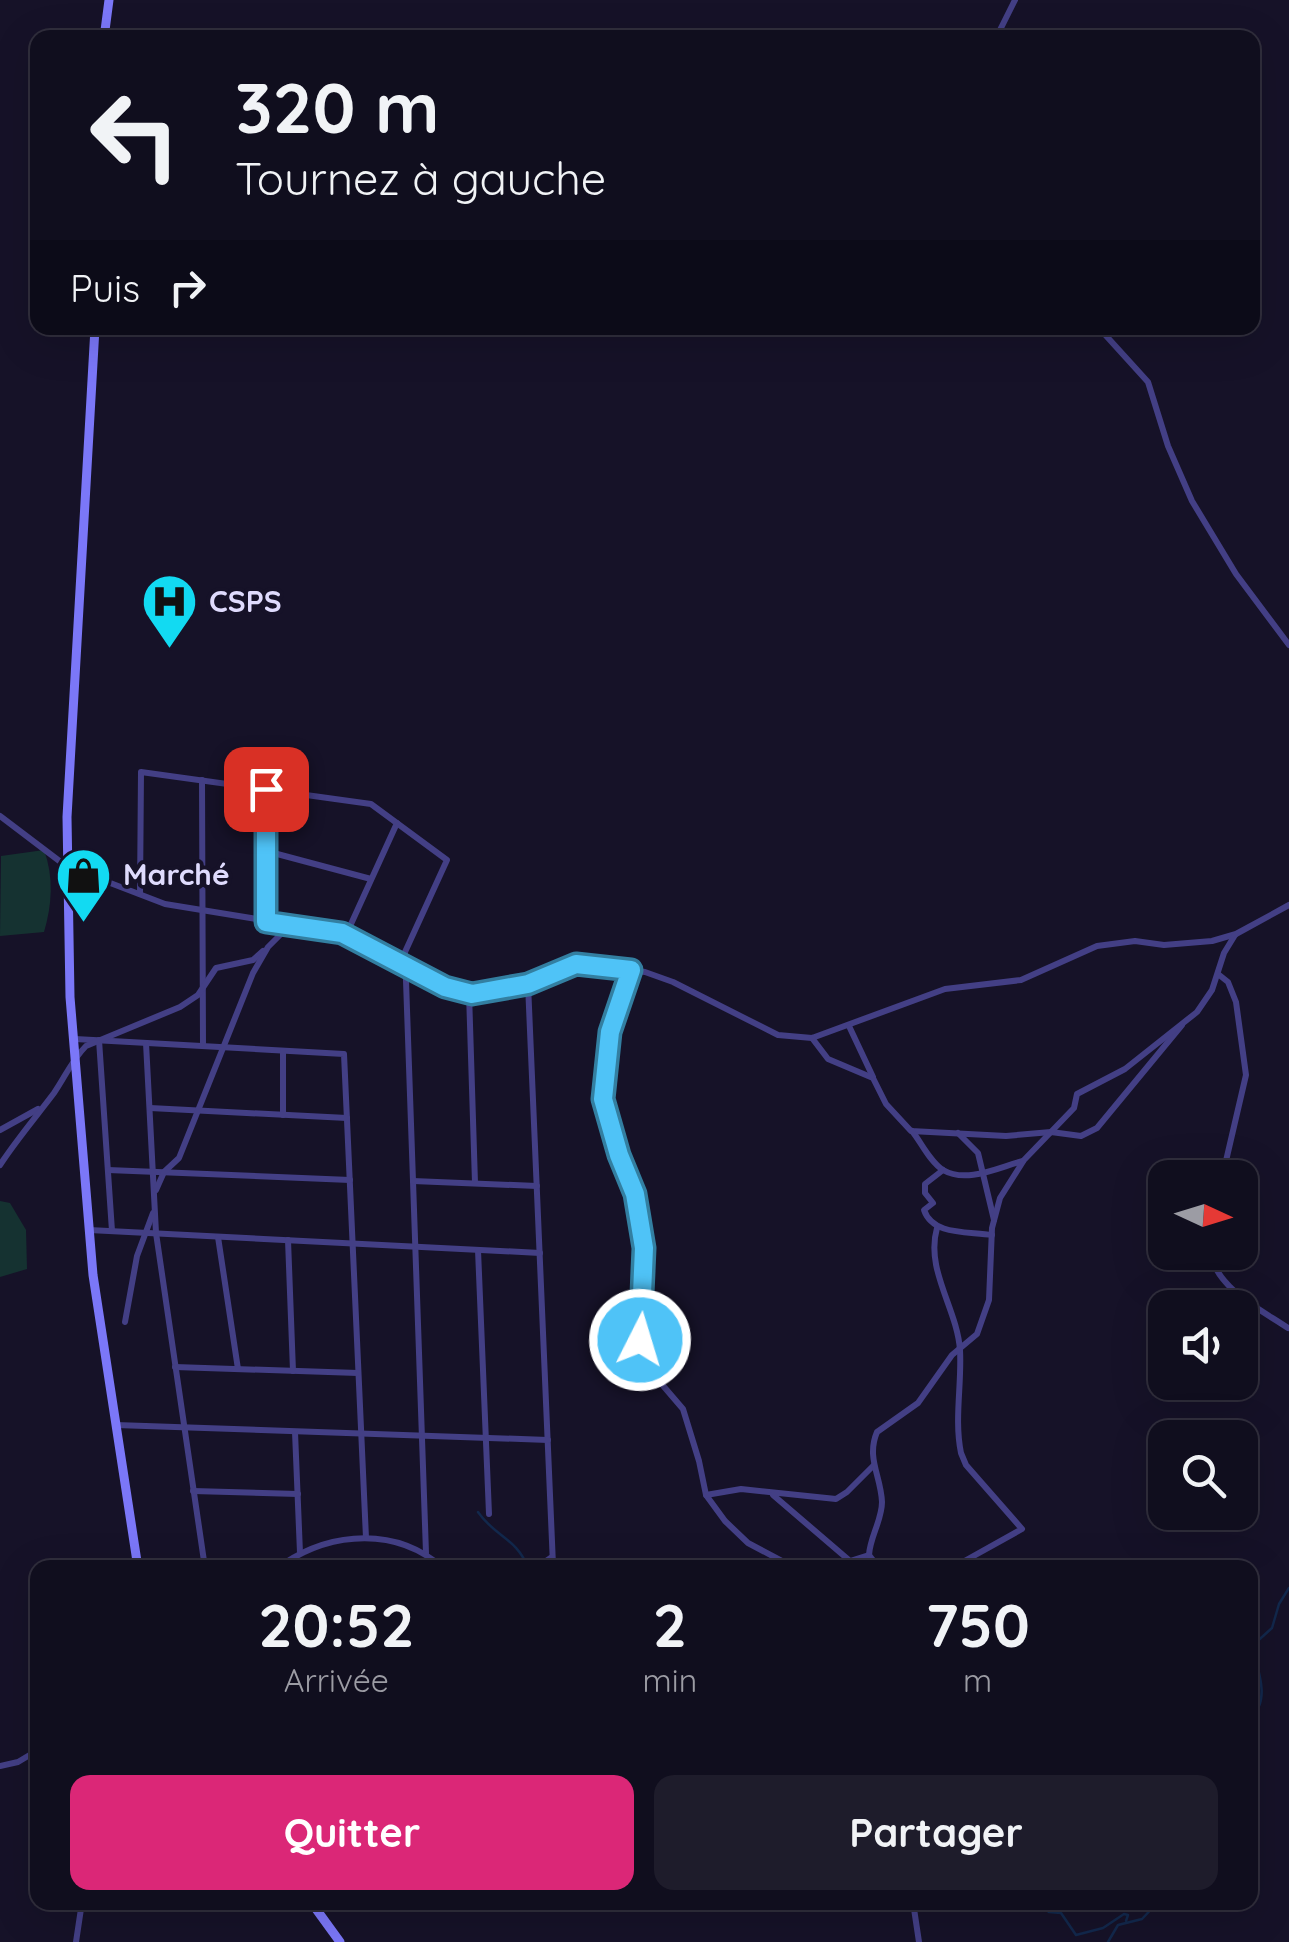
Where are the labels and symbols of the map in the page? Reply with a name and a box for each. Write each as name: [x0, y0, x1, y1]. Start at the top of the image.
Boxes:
hospital icon: CSPS: [140, 572, 200, 651]
place label: CSPS: [209, 582, 282, 620]
pin: [224, 747, 309, 832]
shop icon: Marché: [54, 845, 114, 924]
place label: Marché: [123, 855, 230, 893]
north arrow: [1148, 1160, 1258, 1270]
position arrow: [588, 1288, 692, 1392]

